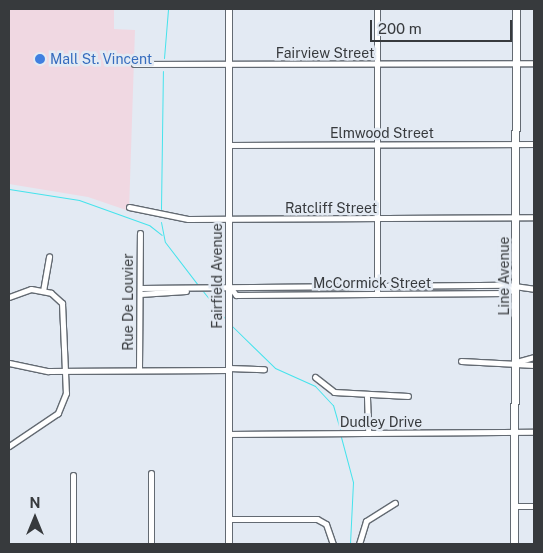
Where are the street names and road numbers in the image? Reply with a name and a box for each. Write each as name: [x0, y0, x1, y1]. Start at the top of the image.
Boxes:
street label: Fairview Street: [276, 45, 374, 61]
street label: Elmwood Street: [330, 125, 434, 141]
street label: Ratcliff Street: [285, 200, 377, 216]
street label: Fairfield Avenue: [209, 223, 225, 329]
street label: Line Avenue: [496, 236, 512, 316]
street label: Rue De Louvier: [120, 253, 136, 351]
street label: McCormick Street: [313, 275, 431, 291]
street label: Dudley Drive: [340, 414, 422, 430]

